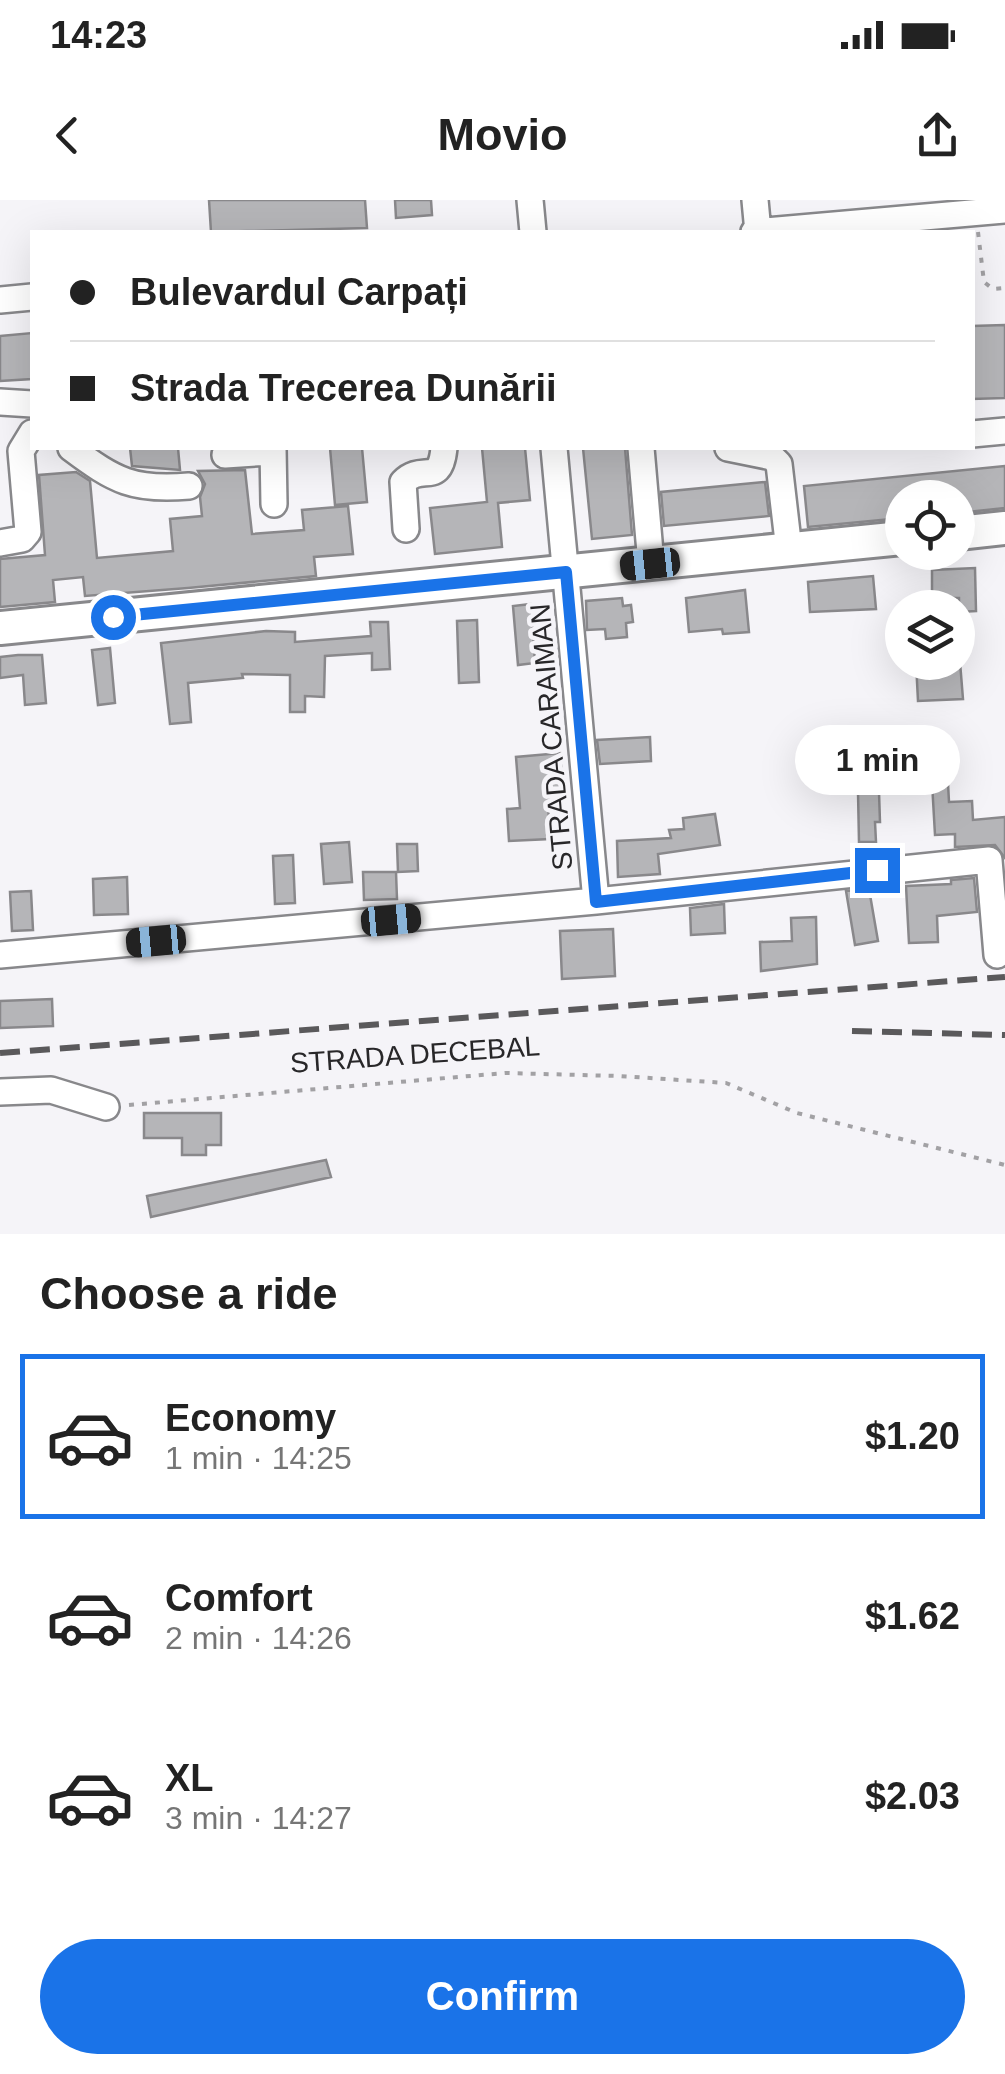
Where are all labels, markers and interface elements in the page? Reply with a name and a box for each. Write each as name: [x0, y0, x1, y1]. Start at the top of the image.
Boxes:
text: 14:23: [50, 14, 147, 56]
icon: back: [40, 108, 95, 163]
icon: share: [910, 108, 965, 163]
text: Movio: [438, 109, 568, 160]
text: Bulevardul Carpați: [130, 271, 468, 313]
text: Strada Trecerea Dunării: [130, 367, 557, 409]
map controls: [885, 480, 975, 680]
button: locate: [885, 480, 975, 570]
car: [619, 546, 681, 582]
button: layers: [885, 590, 975, 680]
route start: [91, 595, 136, 640]
street label: STRADA CARAIMAN: [524, 602, 579, 872]
callout: 1 min: [794, 725, 960, 795]
text: 1 min: [836, 742, 919, 778]
route end: [855, 848, 900, 893]
car: [360, 902, 422, 938]
car: [125, 923, 187, 959]
street label: STRADA DECEBAL: [289, 1030, 541, 1079]
text: Choose a ride: [40, 1268, 338, 1319]
icon: car: [45, 1392, 135, 1482]
text: Economy: [165, 1397, 336, 1439]
text: $1.20: [865, 1415, 960, 1457]
text: 1 min · 14:25: [165, 1440, 352, 1476]
icon: car: [45, 1572, 135, 1662]
text: Comfort: [165, 1577, 313, 1619]
text: $1.62: [865, 1595, 960, 1637]
text: 2 min · 14:26: [165, 1620, 352, 1656]
icon: car: [45, 1752, 135, 1842]
text: XL: [165, 1757, 214, 1799]
text: $2.03: [865, 1775, 960, 1817]
text: 3 min · 14:27: [165, 1800, 352, 1836]
button: Confirm: [40, 1939, 965, 2054]

